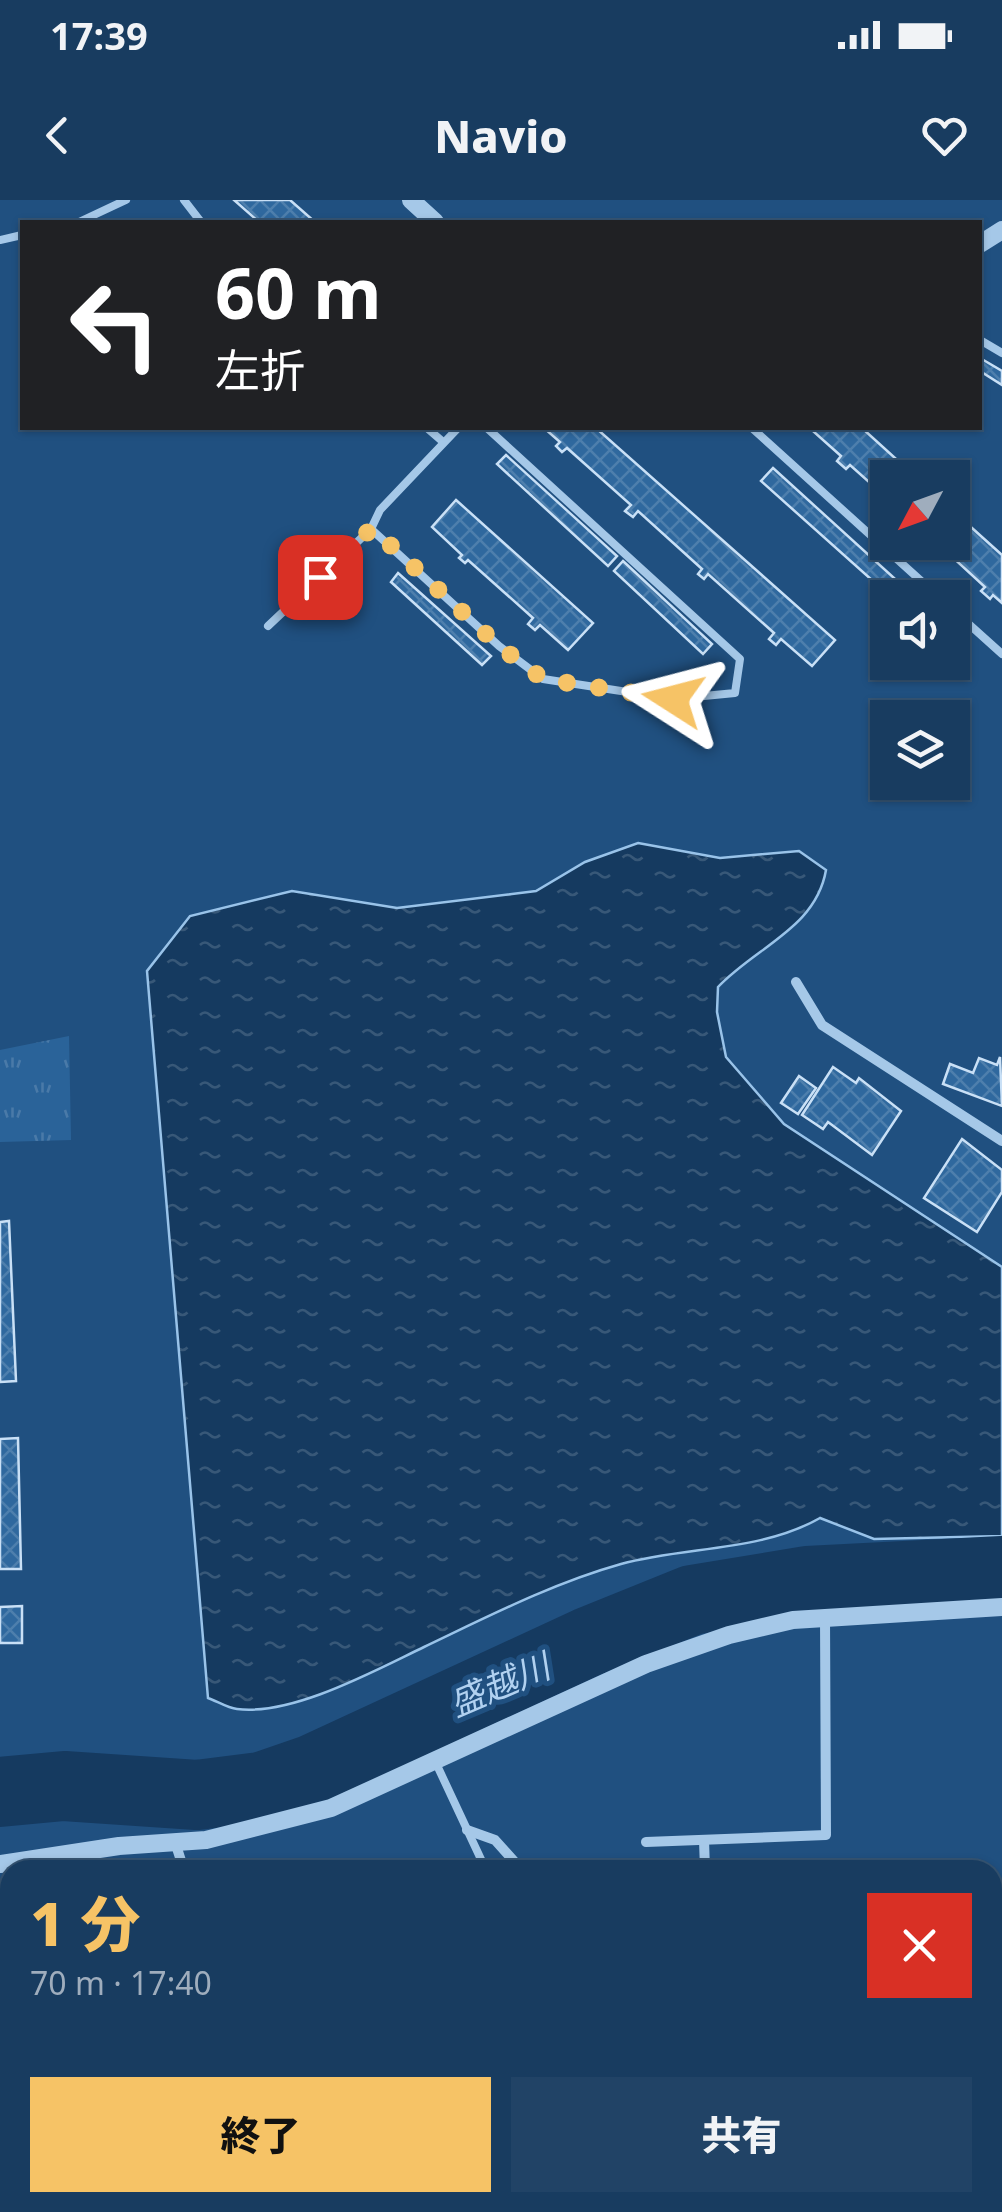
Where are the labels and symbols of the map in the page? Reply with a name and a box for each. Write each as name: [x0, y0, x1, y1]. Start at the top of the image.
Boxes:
north arrow: [870, 460, 970, 560]
pin: [278, 535, 363, 620]
position arrow: [621, 647, 725, 751]
water label: 盛越川: [441, 1640, 560, 1726]

